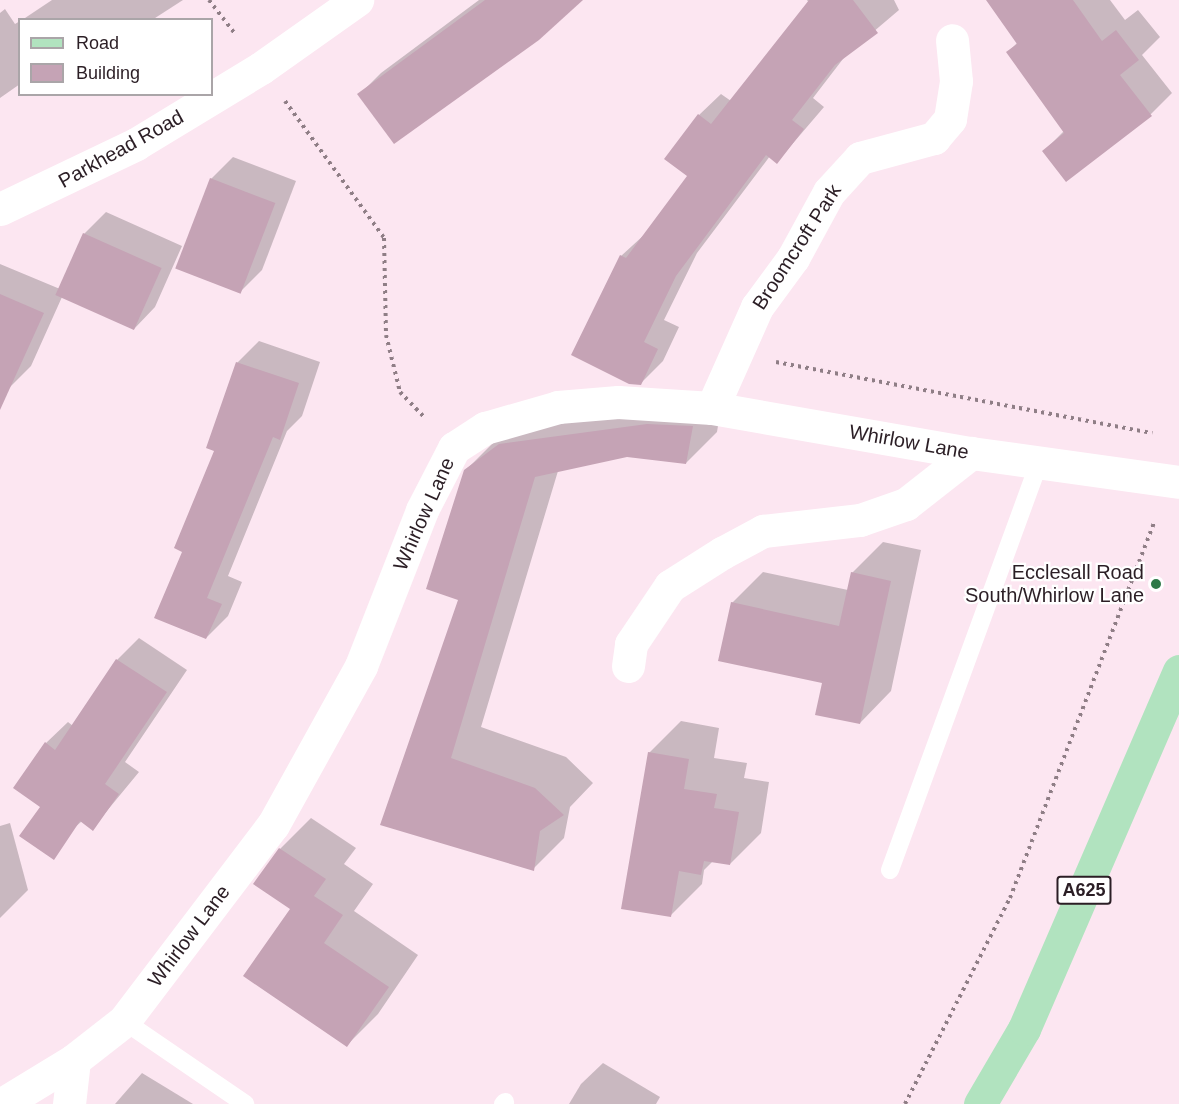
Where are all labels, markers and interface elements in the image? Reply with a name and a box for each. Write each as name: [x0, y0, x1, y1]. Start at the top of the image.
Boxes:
legend: [18, 18, 213, 96]
text: Road: [76, 33, 119, 53]
text: Building: [76, 63, 140, 83]
street label: Parkhead Road: [54, 105, 188, 193]
street label: Broomcroft Park: [748, 180, 846, 314]
street label: Whirlow Lane: [847, 420, 971, 464]
street label: Whirlow Lane: [388, 454, 460, 574]
place label: Ecclesall Road South/Whirlow Lane: [965, 560, 1144, 607]
marker: Ecclesall Road South/Whirlow Lane: [1149, 577, 1163, 591]
road number: A625: [1056, 875, 1112, 905]
street label: Whirlow Lane: [143, 880, 235, 992]

